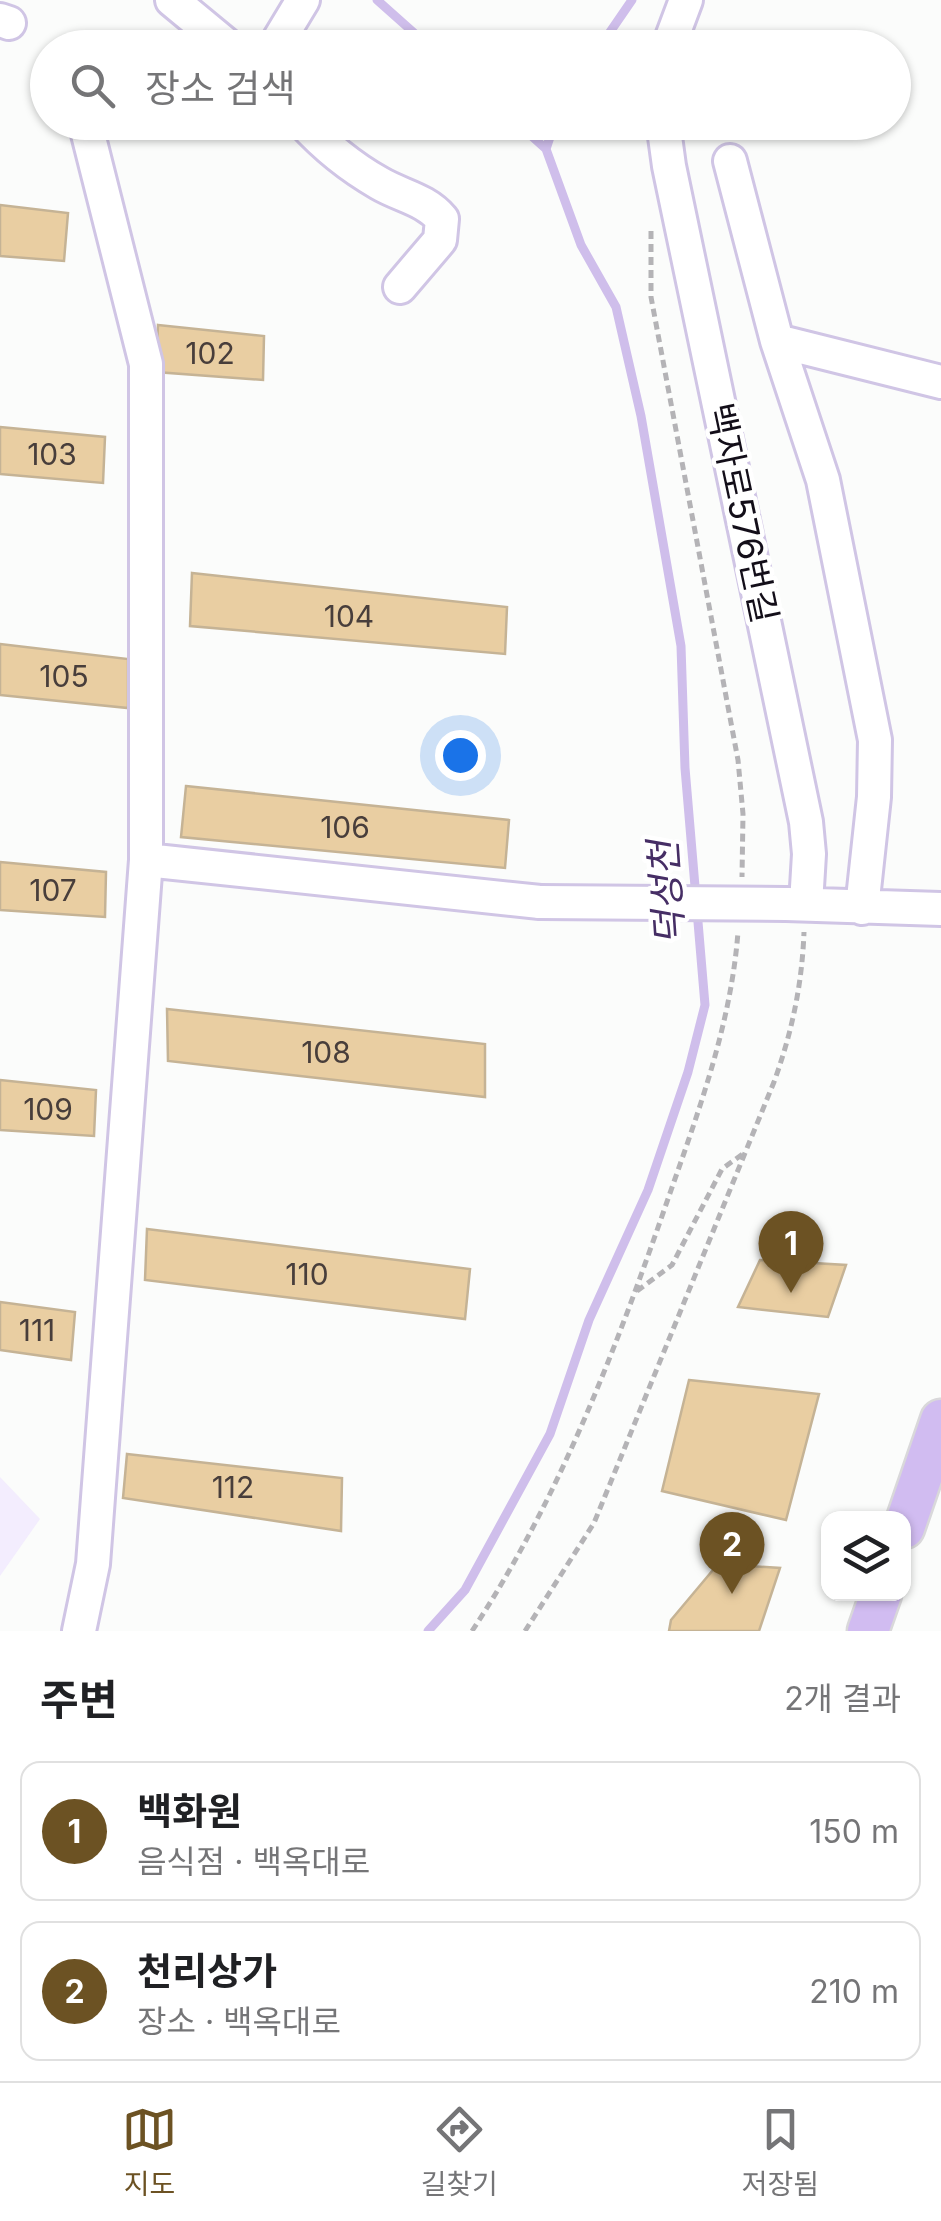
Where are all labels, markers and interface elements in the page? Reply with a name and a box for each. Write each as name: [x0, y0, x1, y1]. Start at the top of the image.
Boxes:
search box: [30, 30, 911, 140]
icon: search: [65, 58, 120, 113]
text: 장소 검색: [145, 65, 296, 111]
house number: 102: [185, 335, 235, 371]
street label: 백자로576번길: [699, 399, 787, 626]
house number: 103: [27, 436, 77, 472]
house number: 104: [324, 598, 374, 634]
house number: 105: [39, 658, 89, 694]
your location: [435, 730, 486, 781]
house number: 106: [320, 809, 370, 845]
water label: 덕성천: [639, 835, 693, 947]
house number: 107: [29, 872, 77, 908]
house number: 108: [301, 1034, 351, 1070]
house number: 109: [23, 1091, 73, 1127]
pin: 1: [758, 1210, 824, 1293]
house number: 110: [285, 1256, 329, 1292]
house number: 111: [19, 1312, 55, 1348]
house number: 112: [212, 1469, 254, 1505]
map controls: [821, 1511, 911, 1601]
button: layers: [821, 1511, 911, 1601]
pin: 2: [700, 1512, 764, 1594]
text: 주변: [40, 1674, 117, 1725]
text: 2개 결과: [784, 1679, 901, 1718]
text: 백화원: [137, 1788, 242, 1834]
text: 1: [68, 1812, 81, 1851]
text: 150 m: [809, 1812, 899, 1851]
text: 음식점 · 백옥대로: [137, 1842, 370, 1881]
text: 천리상가: [137, 1948, 277, 1994]
text: 2: [64, 1972, 85, 2011]
text: 210 m: [809, 1972, 899, 2011]
text: 장소 · 백옥대로: [137, 2002, 341, 2041]
tab: 지도: [122, 2102, 177, 2202]
tab: 길찾기: [421, 2102, 498, 2202]
tab: 저장됨: [742, 2102, 819, 2202]

